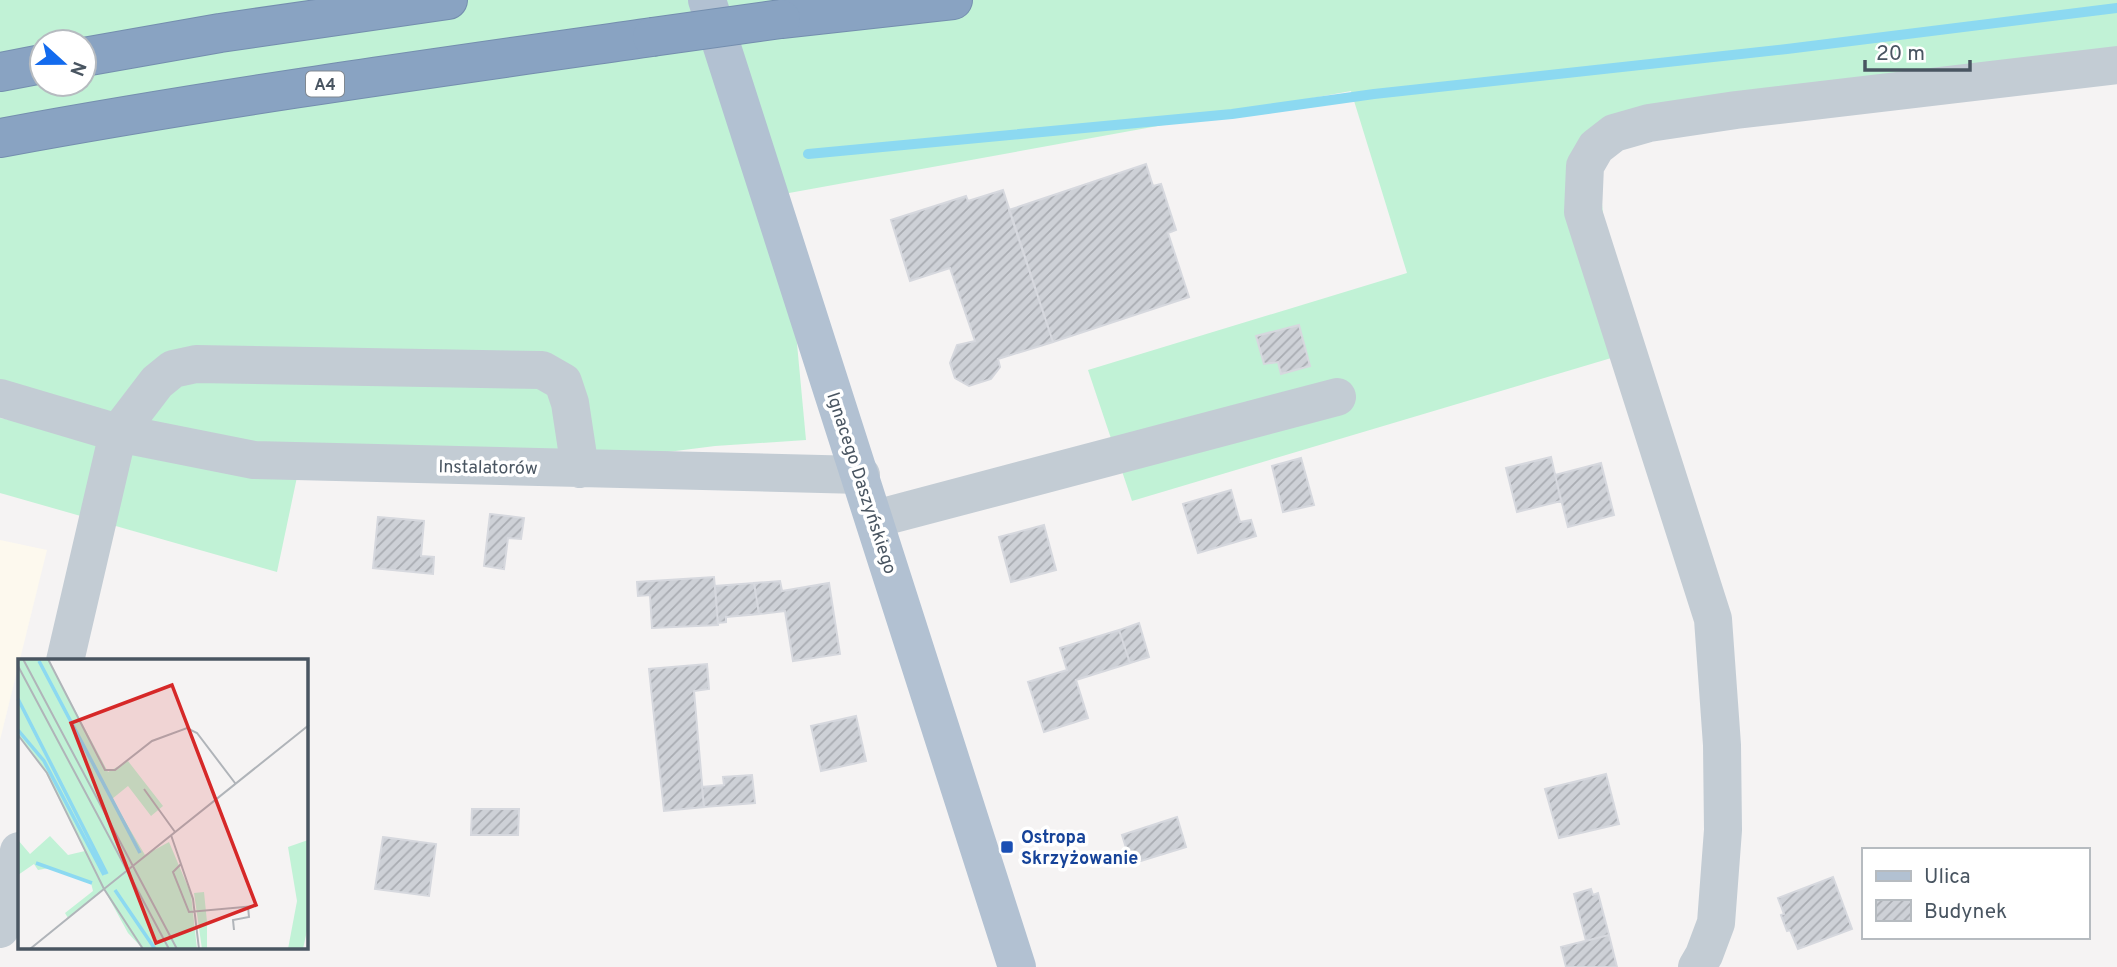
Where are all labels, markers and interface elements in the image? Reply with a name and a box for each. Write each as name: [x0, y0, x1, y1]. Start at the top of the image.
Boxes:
north arrow: [28, 28, 98, 98]
scale bar: [1865, 28, 1970, 72]
text: 20 m: [1876, 41, 1925, 68]
text: N: [63, 58, 91, 79]
road number: A4: [306, 72, 344, 96]
street label: Ignacego Daszyńskiego: [820, 390, 901, 577]
street label: Instalatorów: [438, 456, 538, 481]
inset map: [18, 659, 308, 950]
place label: Ostropa Skrzyżowanie: [1021, 827, 1138, 871]
marker: Ostropa Skrzyżowanie: [999, 839, 1015, 855]
legend: [1862, 848, 2089, 939]
text: Ulica: [1924, 864, 1971, 891]
text: Budynek: [1924, 899, 2007, 926]

